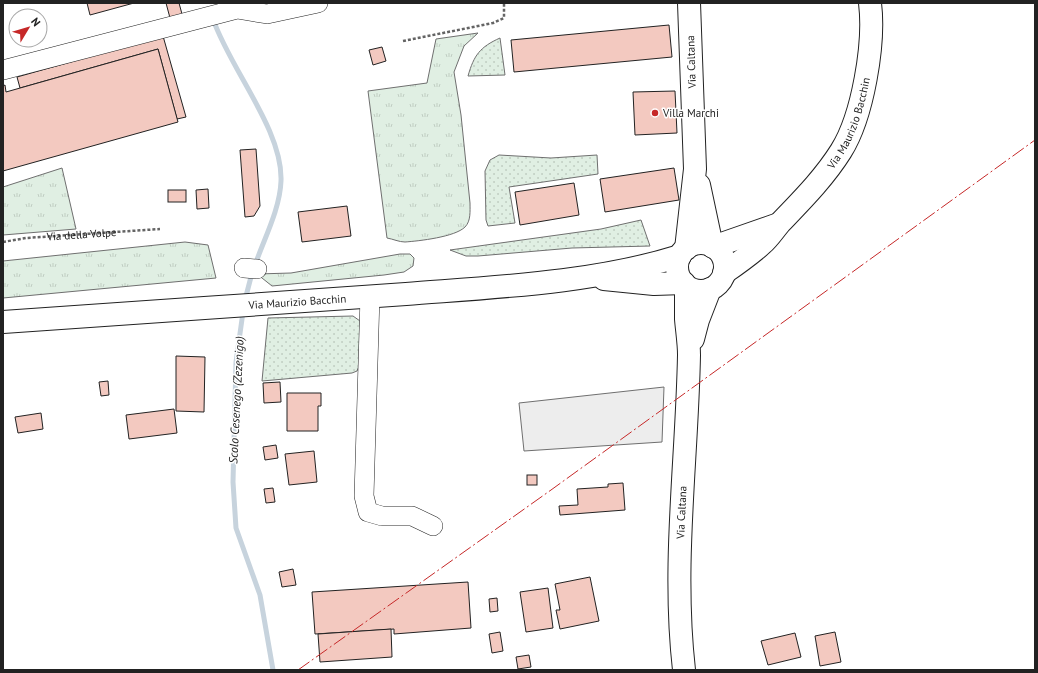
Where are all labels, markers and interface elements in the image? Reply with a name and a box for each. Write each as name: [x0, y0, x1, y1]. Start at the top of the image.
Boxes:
north arrow: [8, 8, 48, 48]
text: N: [28, 15, 44, 29]
street label: Via Caltana: [683, 35, 699, 90]
street label: Via Maurizio Bacchin: [823, 76, 873, 172]
place label: Villa Marchi: [662, 106, 719, 120]
marker: Villa Marchi: [650, 108, 660, 118]
street label: Via della Volpe: [45, 225, 117, 244]
street label: Via Maurizio Bacchin: [247, 291, 347, 312]
water label: Scolo Cesenego (Zezenigo): [225, 336, 247, 464]
street label: Via Caltana: [673, 485, 690, 540]

